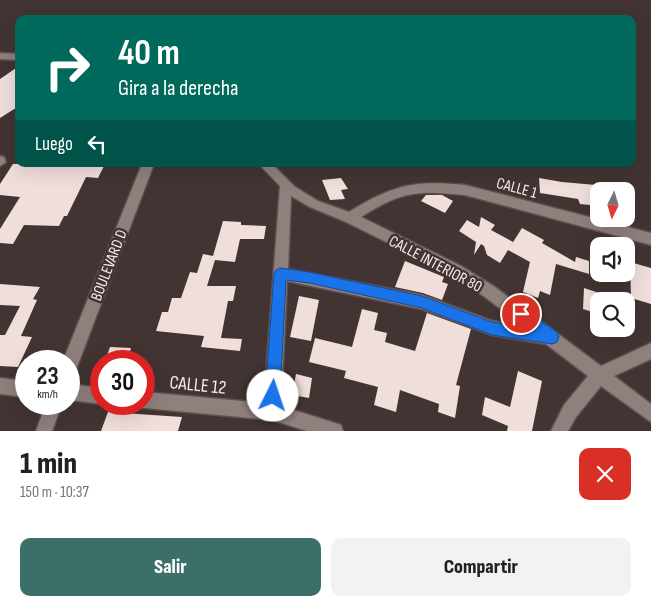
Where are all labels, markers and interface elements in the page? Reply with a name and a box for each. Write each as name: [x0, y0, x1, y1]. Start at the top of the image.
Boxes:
text: 40 m: [118, 32, 180, 75]
icon: right: [35, 35, 100, 100]
text: Gira a la derecha: [118, 75, 239, 102]
icon: left: [83, 130, 111, 158]
text: Luego: [35, 133, 73, 156]
street label: CALLE 1: [494, 174, 539, 203]
north arrow: [590, 182, 635, 228]
map controls: [590, 182, 635, 337]
street label: BOULEVARD D: [87, 227, 132, 304]
street label: CALLE INTERIOR 80: [386, 232, 485, 297]
button: sound: [590, 237, 635, 282]
button: search: [590, 292, 635, 337]
pin: [500, 293, 542, 335]
icon: arrive: [507, 300, 535, 328]
speed limit sign: 30: [90, 350, 155, 415]
text: 23: [36, 361, 59, 392]
position arrow: [246, 369, 298, 421]
street label: CALLE 12: [168, 371, 227, 400]
text: km/h: [37, 387, 58, 402]
text: 1 min: [20, 446, 77, 482]
button: close: [579, 448, 631, 500]
text: 150 m · 10:37: [20, 483, 89, 502]
button: Salir: [20, 538, 321, 596]
button: Compartir: [331, 538, 631, 596]

